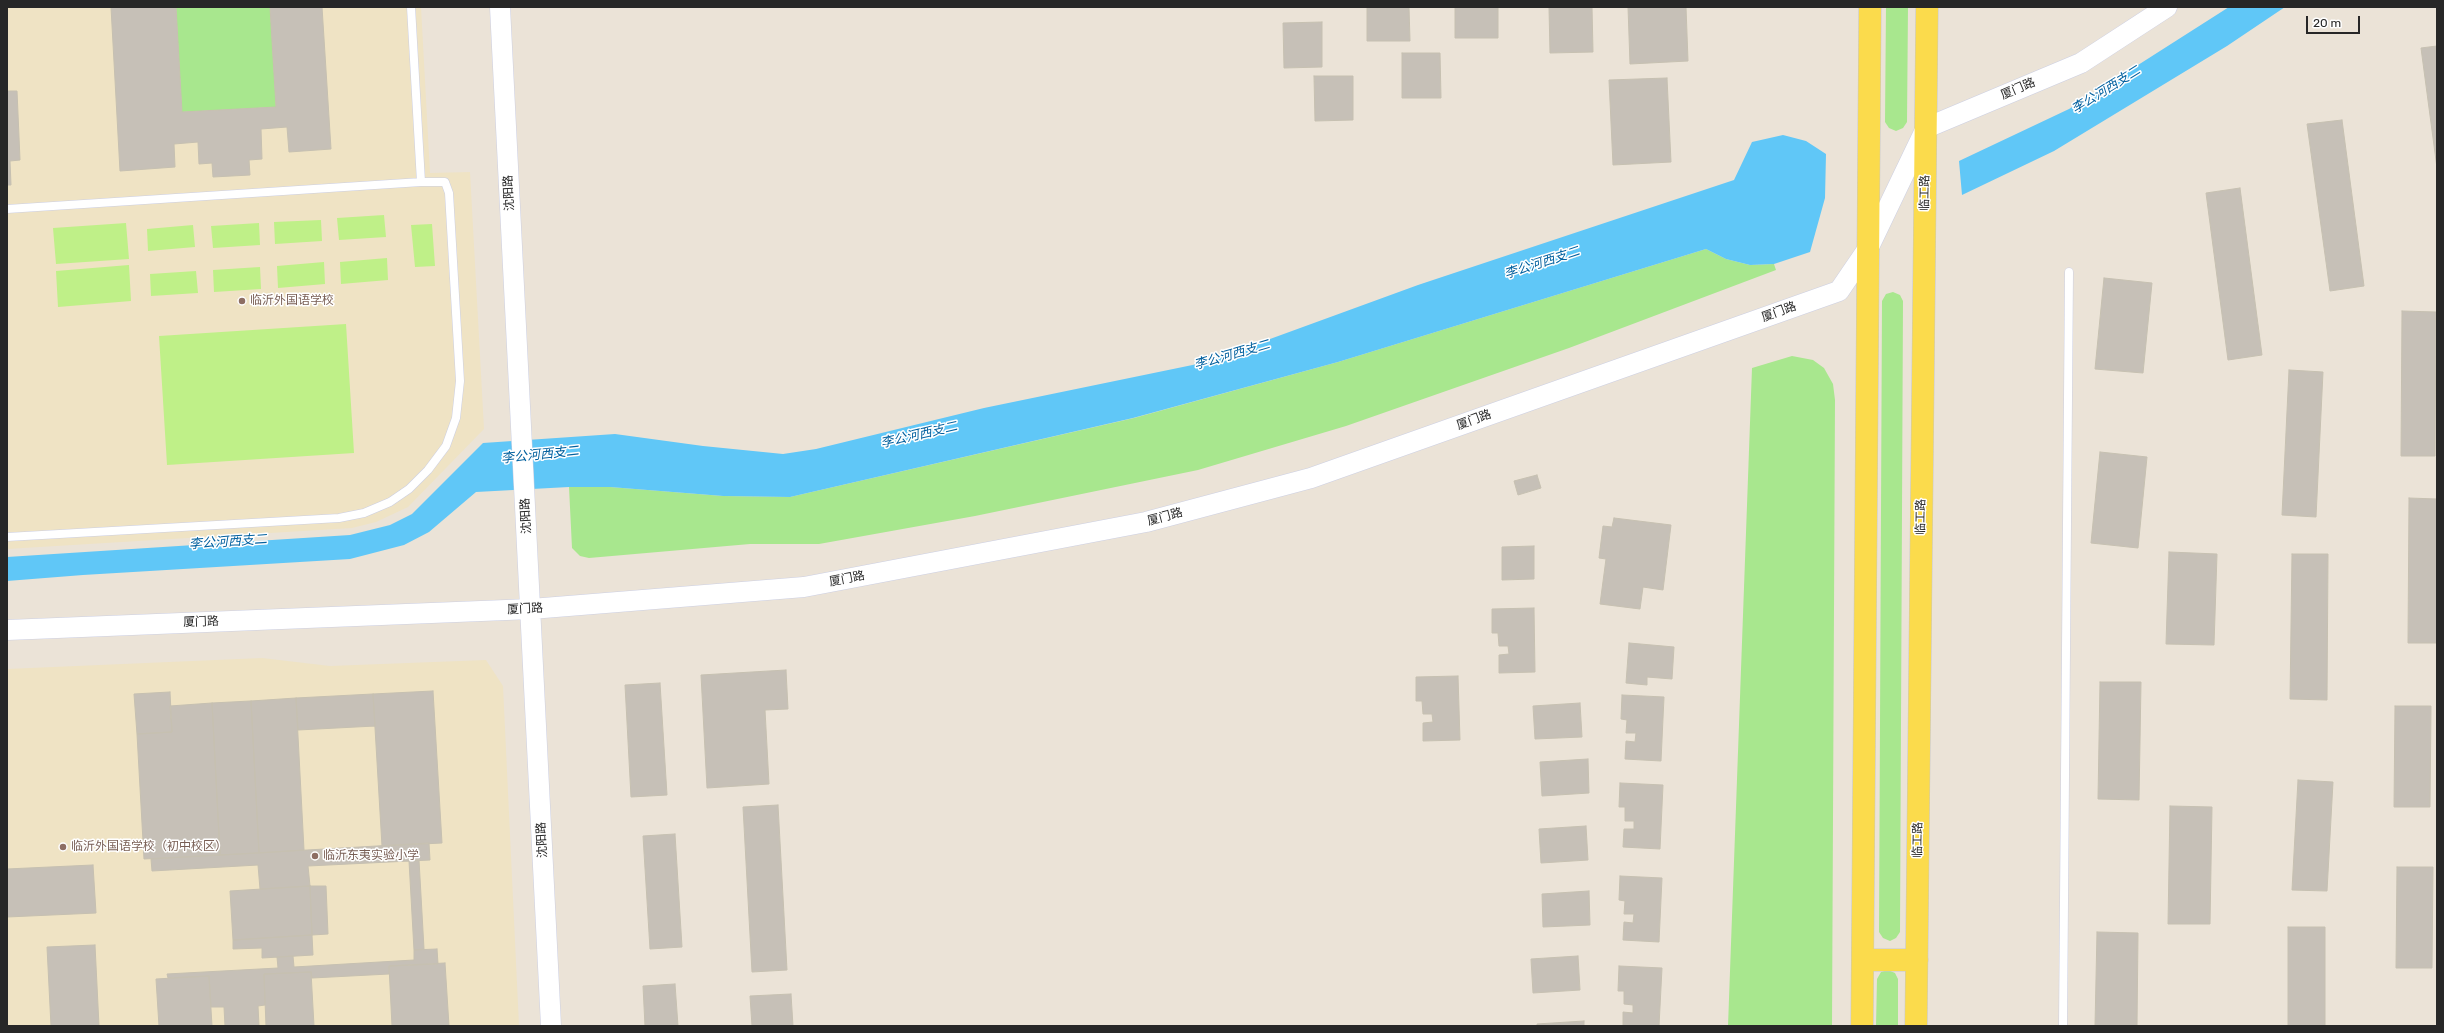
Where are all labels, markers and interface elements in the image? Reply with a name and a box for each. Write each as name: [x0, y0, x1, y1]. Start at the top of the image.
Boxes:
scale bar: [2308, 8, 2362, 34]
text: 20 m: [2313, 16, 2341, 30]
water label: 李公河西支二: [2069, 63, 2143, 117]
street label: 厦门路: [1999, 75, 2037, 103]
street label: 沈阳路: [501, 175, 517, 211]
street label: 临工路: [1917, 175, 1933, 211]
water label: 李公河西支二: [1502, 244, 1582, 282]
place label: 临沂外国语学校: [250, 294, 334, 308]
marker: 临沂外国语学校: [237, 296, 247, 306]
street label: 厦门路: [1760, 299, 1798, 325]
water label: 李公河西支二: [1192, 337, 1272, 373]
street label: 厦门路: [1455, 407, 1493, 433]
water label: 李公河西支二: [879, 419, 959, 451]
water label: 李公河西支二: [500, 443, 580, 467]
street label: 沈阳路: [518, 498, 534, 534]
street label: 临工路: [1913, 499, 1929, 535]
street label: 厦门路: [1146, 505, 1184, 529]
water label: 李公河西支二: [189, 531, 267, 553]
street label: 厦门路: [828, 568, 866, 590]
street label: 厦门路: [507, 601, 543, 617]
street label: 厦门路: [183, 614, 219, 630]
street label: 沈阳路: [534, 822, 550, 858]
street label: 临工路: [1910, 822, 1926, 858]
place label: 临沂外国语学校（初中校区）: [71, 840, 227, 854]
marker: 临沂外国语学校（初中校区）: [58, 842, 68, 852]
place label: 临沂东夷实验小学: [323, 849, 419, 863]
marker: 临沂东夷实验小学: [310, 851, 320, 861]

